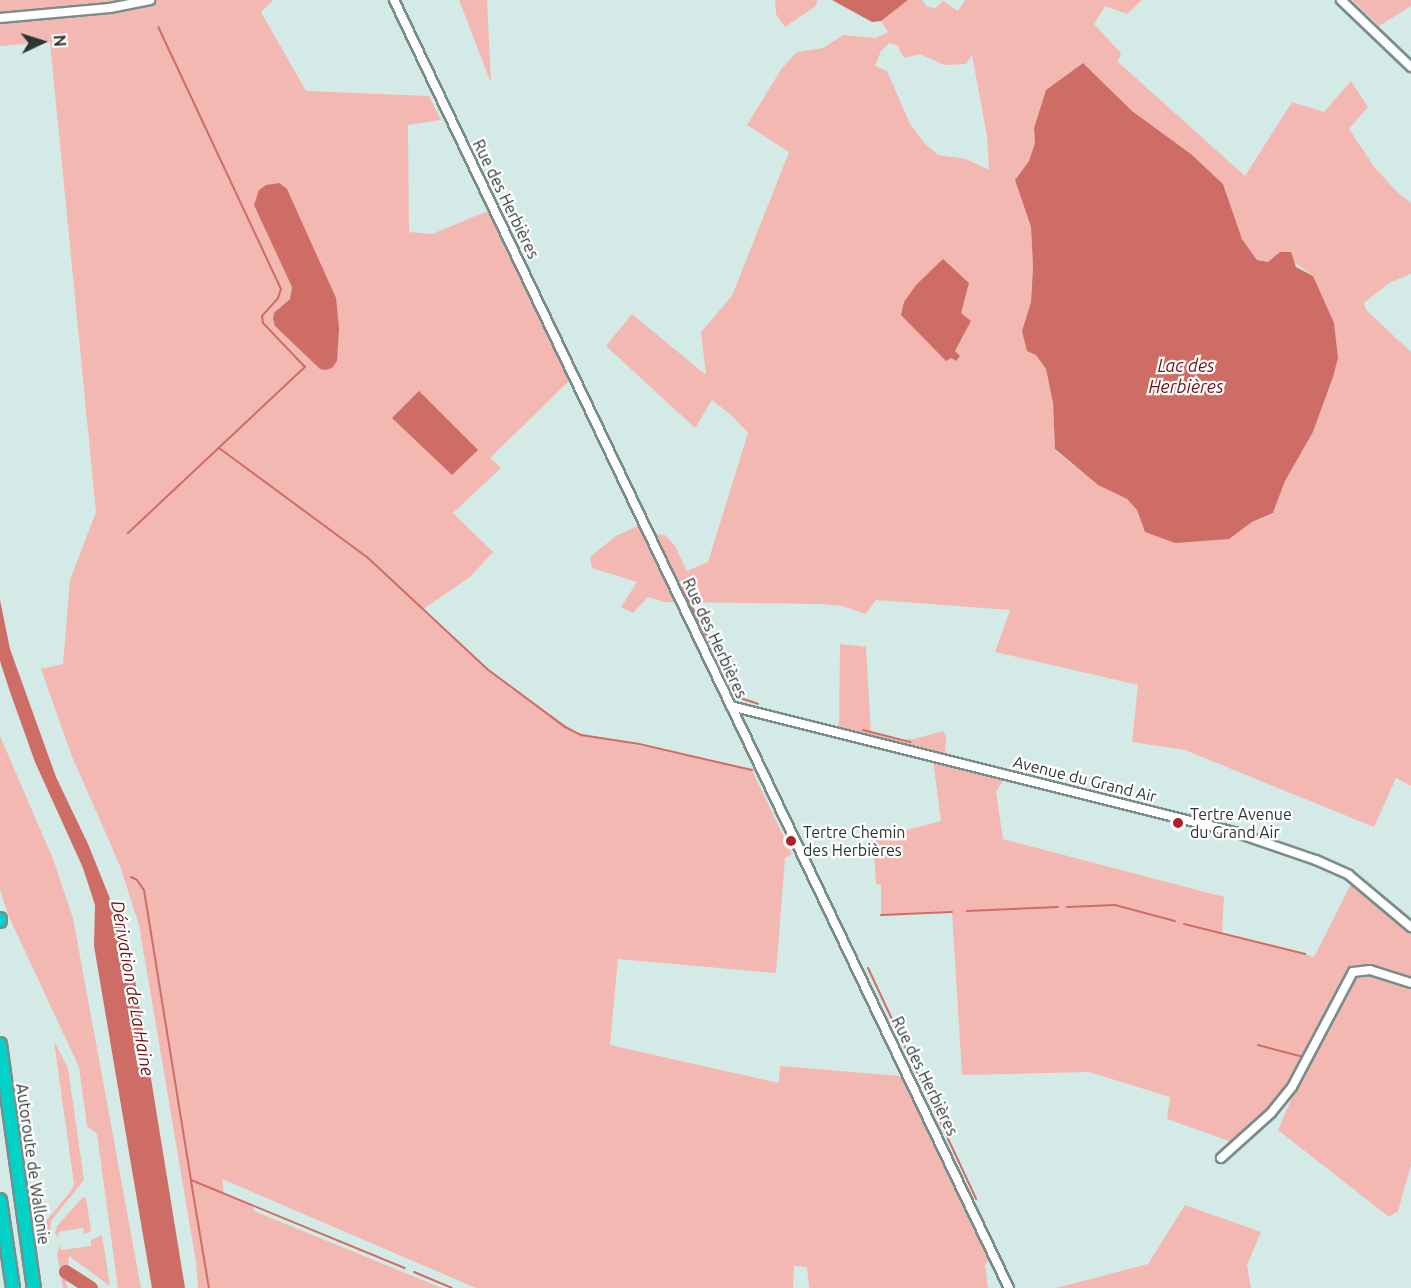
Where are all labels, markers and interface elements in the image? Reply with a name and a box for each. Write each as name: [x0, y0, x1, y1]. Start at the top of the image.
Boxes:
north arrow: [12, 12, 72, 72]
text: N: [51, 34, 69, 47]
street label: Rue des Herbières: [469, 136, 543, 262]
water label: Lac des Herbières: [1149, 355, 1223, 398]
street label: Rue des Herbières: [679, 575, 751, 701]
street label: Avenue du Grand Air: [1011, 752, 1159, 806]
place label: Tertre Avenue du Grand Air: [1190, 804, 1292, 842]
marker: Tertre Avenue du Grand Air: [1171, 816, 1185, 830]
place label: Tertre Chemin des Herbières: [803, 822, 905, 860]
marker: Tertre Chemin des Herbières: [784, 834, 798, 848]
water label: Dérivation de La Haine: [107, 899, 159, 1077]
street label: Rue des Herbières: [888, 1013, 962, 1139]
street label: Autoroute de Wallonie: [12, 1082, 54, 1246]

